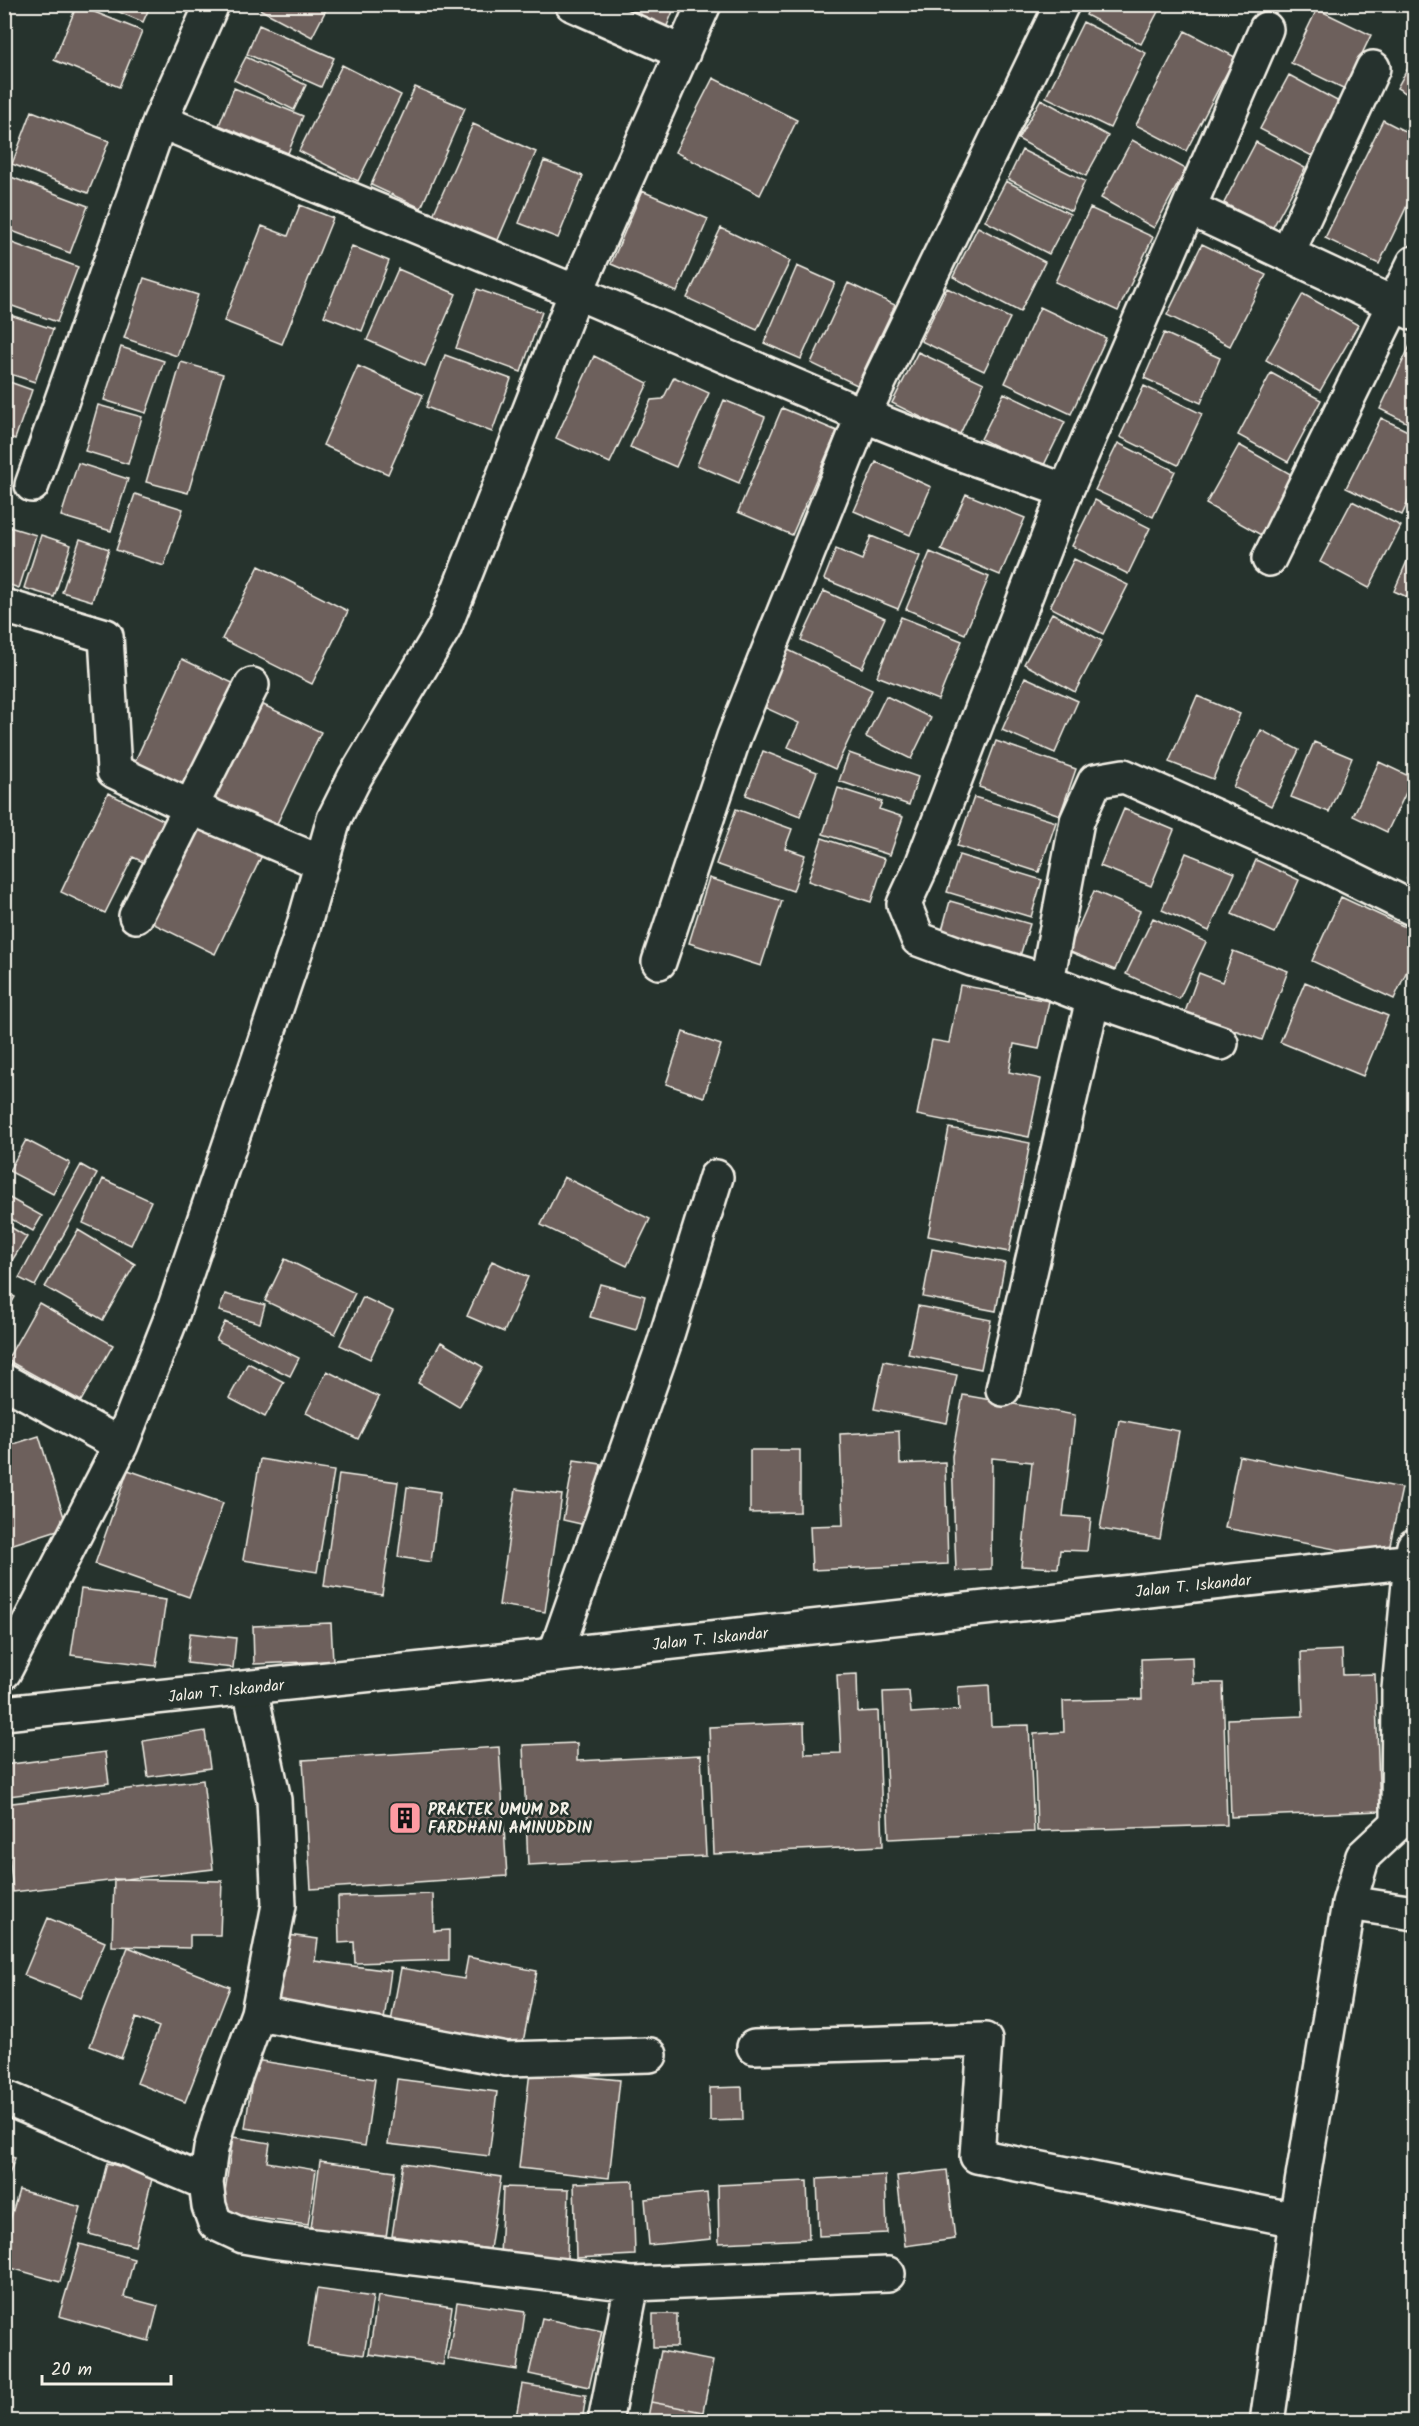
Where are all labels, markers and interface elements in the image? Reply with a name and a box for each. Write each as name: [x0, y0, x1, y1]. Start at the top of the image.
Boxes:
street label: Jalan T. Iskandar: [1134, 1568, 1254, 1605]
street label: Jalan T. Iskandar: [651, 1621, 771, 1658]
street label: Jalan T. Iskandar: [167, 1673, 287, 1710]
place label: PRAKTEK UMUM DR FARDHANI AMINUDDIN: [428, 1798, 592, 1841]
building icon: PRAKTEK UMUM DR FARDHANI AMINUDDIN: [387, 1800, 423, 1836]
scale bar: [42, 2348, 171, 2386]
text: 20 m: [51, 2356, 92, 2385]

